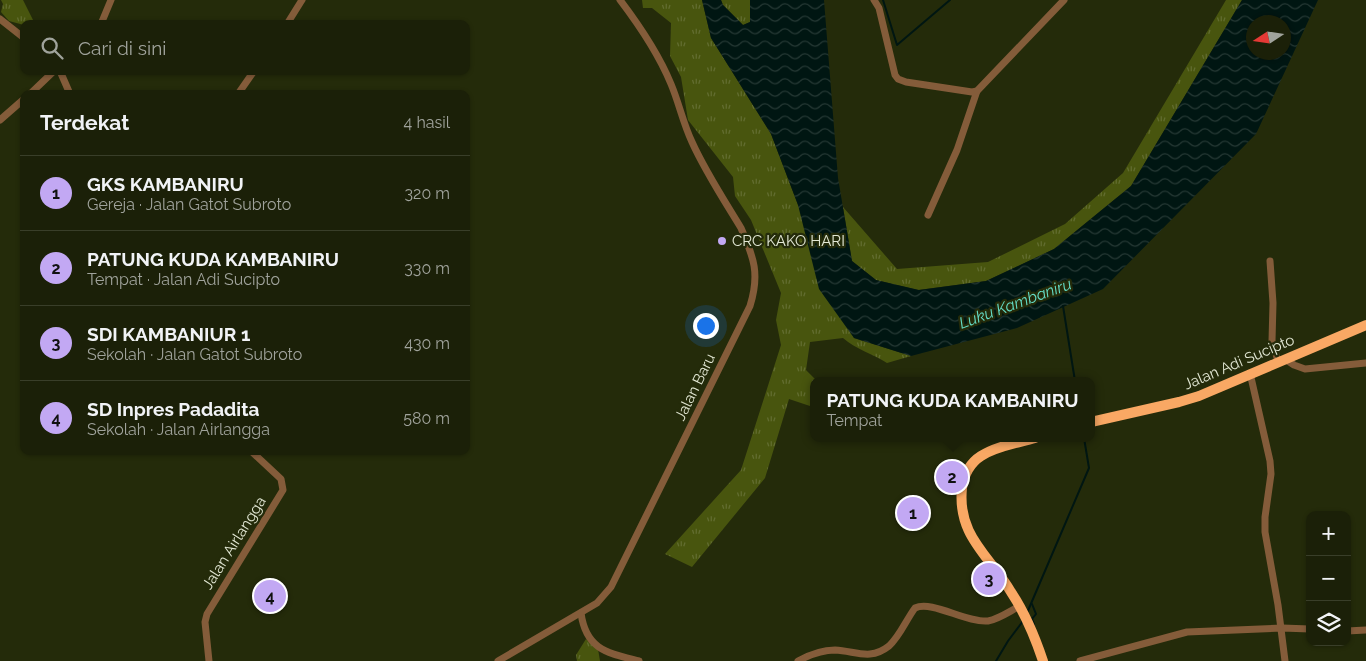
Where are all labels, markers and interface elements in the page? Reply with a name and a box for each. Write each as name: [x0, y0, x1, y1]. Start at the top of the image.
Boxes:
north arrow: [1246, 15, 1291, 60]
search box: [20, 20, 470, 75]
icon: search: [38, 34, 66, 62]
text: Cari di sini: [78, 37, 166, 59]
text: Terdekat: [40, 110, 129, 135]
text: 4 hasil: [404, 113, 450, 132]
text: GKS KAMBANIRU: [87, 173, 244, 195]
text: 1: [52, 184, 60, 203]
text: 320 m: [405, 184, 450, 203]
text: Gereja · Jalan Gatot Subroto: [87, 195, 291, 214]
place label: CRC KAKO HARI: [732, 232, 845, 250]
marker: CRC KAKO HARI: [716, 235, 728, 247]
text: PATUNG KUDA KAMBANIRU: [87, 248, 339, 270]
text: 2: [51, 259, 61, 278]
text: 330 m: [404, 259, 450, 278]
text: Tempat · Jalan Adi Sucipto: [87, 270, 280, 289]
water label: Luku Kambaniru: [956, 274, 1074, 333]
your location: [693, 313, 719, 339]
text: SDI KAMBANIUR 1: [87, 323, 250, 345]
street label: Jalan Adi Sucipto: [1181, 331, 1297, 393]
text: 3: [52, 334, 60, 353]
text: 430 m: [404, 334, 450, 353]
text: Sekolah · Jalan Gatot Subroto: [87, 345, 302, 364]
street label: Jalan Baru: [671, 350, 719, 423]
popup: [810, 377, 1095, 442]
text: PATUNG KUDA KAMBANIRU: [826, 389, 1079, 411]
text: SD Inpres Padadita: [87, 398, 259, 420]
text: 4: [51, 409, 61, 428]
text: 580 m: [403, 409, 450, 428]
text: Tempat: [826, 411, 882, 430]
text: Sekolah · Jalan Airlangga: [87, 420, 270, 439]
pin: 2: [936, 458, 968, 496]
street label: Jalan Airlangga: [198, 493, 270, 593]
pin: 1: [897, 494, 929, 532]
map controls: [1306, 511, 1351, 646]
button: +: [1306, 511, 1351, 556]
button: −: [1306, 556, 1351, 601]
pin: 3: [973, 560, 1005, 598]
pin: 4: [254, 577, 286, 615]
button: layers: [1306, 601, 1351, 646]

